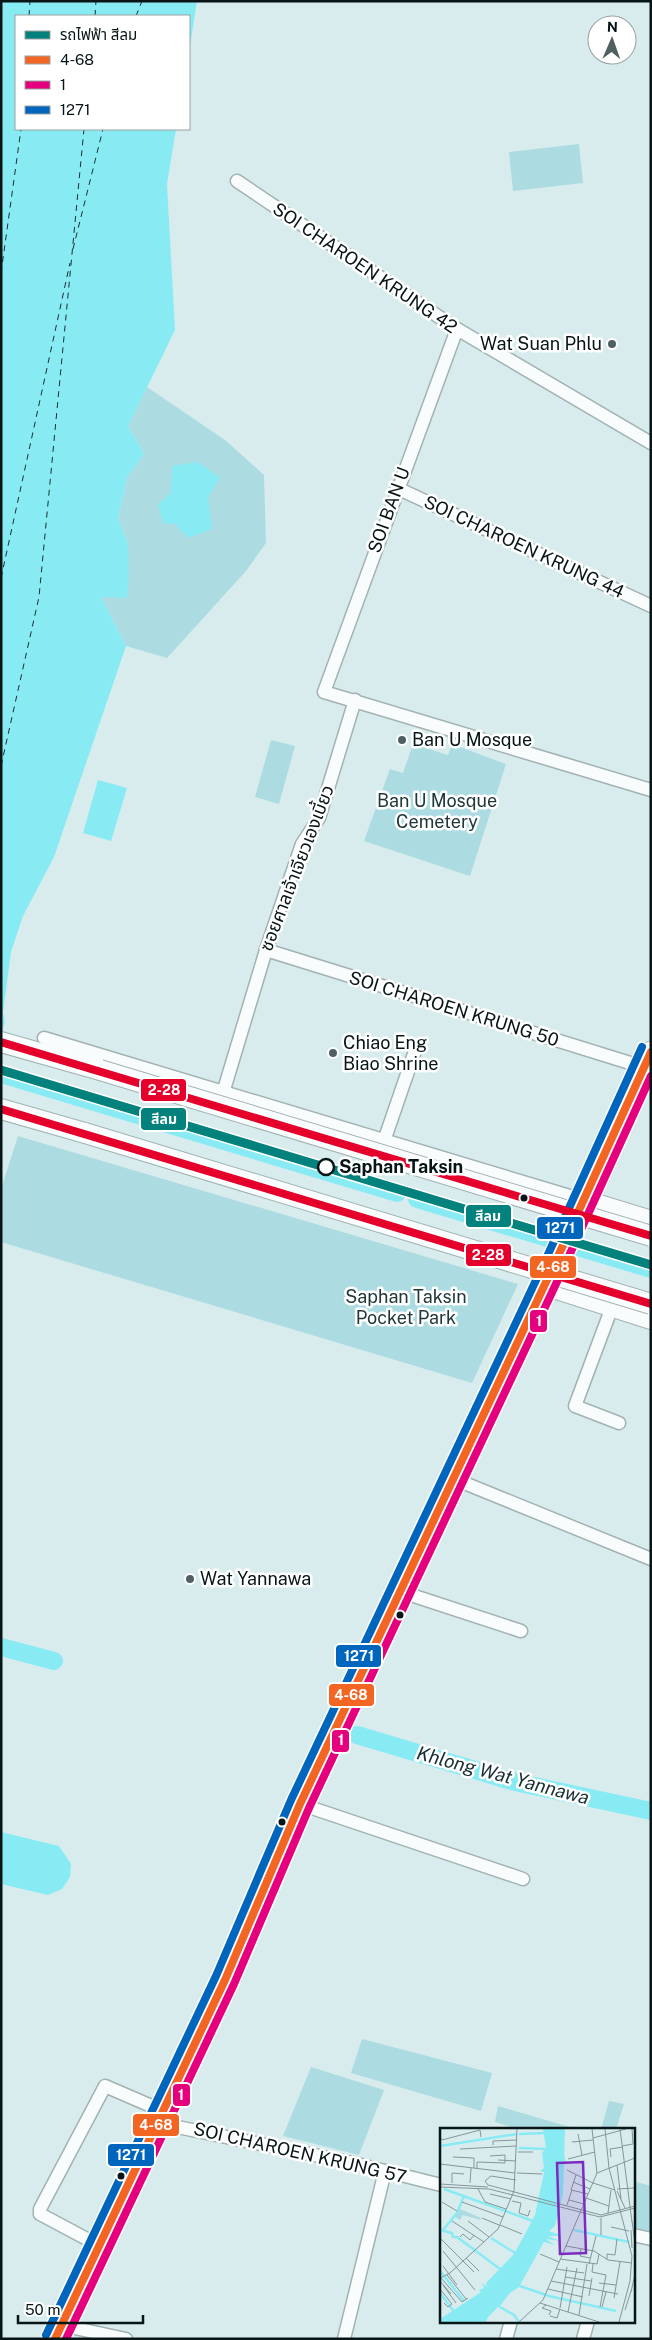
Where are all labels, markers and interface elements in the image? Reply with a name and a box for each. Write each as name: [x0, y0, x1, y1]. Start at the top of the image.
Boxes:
legend: [15, 15, 190, 130]
north arrow: [587, 15, 637, 65]
text: N: [607, 19, 618, 35]
text: รถไฟฟ้า สีลม: [60, 26, 137, 43]
text: 4-68: [60, 51, 94, 68]
text: 1: [60, 76, 66, 93]
text: 1271: [60, 101, 90, 118]
street label: SOI CHAROEN KRUNG 42: [269, 198, 461, 337]
place label: Wat Suan Phlu: [480, 333, 602, 354]
marker: Wat Suan Phlu: [606, 338, 618, 350]
street label: SOI BAN U: [363, 464, 414, 556]
street label: SOI CHAROEN KRUNG 44: [421, 491, 628, 602]
place label: Ban U Mosque: [412, 729, 532, 750]
marker: Ban U Mosque: [396, 734, 408, 746]
street label: ซอยศาลเจ้าเจียวเองเบี้ยว: [253, 781, 338, 954]
park label: Ban U Mosque Cemetery: [377, 790, 497, 832]
street label: SOI CHAROEN KRUNG 50: [347, 967, 562, 1050]
place label: Chiao Eng Biao Shrine: [343, 1032, 439, 1074]
marker: Chiao Eng Biao Shrine: [327, 1047, 339, 1059]
line badge: 2-28: [140, 1078, 187, 1102]
text: 2-28: [148, 1082, 180, 1098]
line badge: สีลม: [140, 1107, 187, 1131]
text: สีลม: [151, 1111, 177, 1127]
place label: Saphan Taksin: [339, 1156, 463, 1177]
marker: Saphan Taksin: [317, 1158, 335, 1176]
unlabelled marker: [519, 1193, 529, 1203]
line badge: สีลม: [465, 1204, 512, 1228]
text: สีลม: [475, 1208, 501, 1224]
line badge: 1271: [536, 1216, 584, 1240]
text: 1271: [545, 1220, 575, 1236]
line badge: 2-28: [465, 1243, 512, 1267]
text: 2-28: [472, 1247, 504, 1263]
line badge: 4-68: [529, 1255, 577, 1279]
text: 4-68: [536, 1259, 570, 1275]
park label: Saphan Taksin Pocket Park: [345, 1286, 467, 1328]
line badge: 1: [529, 1309, 548, 1333]
text: 1: [536, 1313, 542, 1329]
place label: Wat Yannawa: [200, 1568, 311, 1589]
marker: Wat Yannawa: [184, 1573, 196, 1585]
unlabelled marker: [395, 1610, 405, 1620]
line badge: 1271: [335, 1644, 382, 1668]
text: 1271: [344, 1648, 374, 1664]
line badge: 4-68: [328, 1683, 375, 1707]
text: 4-68: [334, 1687, 368, 1703]
line badge: 1: [331, 1729, 350, 1753]
text: 1: [338, 1732, 344, 1748]
water label: Khlong Wat Yannawa: [414, 1741, 592, 1809]
unlabelled marker: [277, 1817, 287, 1827]
line badge: 1: [172, 2083, 191, 2107]
text: 1: [178, 2087, 184, 2103]
line badge: 4-68: [132, 2113, 180, 2137]
text: 4-68: [139, 2117, 173, 2133]
street label: SOI CHAROEN KRUNG 57: [191, 2118, 409, 2187]
inset map: [440, 2128, 634, 2322]
line badge: 1271: [107, 2143, 155, 2167]
text: 1271: [116, 2147, 146, 2163]
unlabelled marker: [116, 2171, 126, 2181]
scale bar: [18, 2292, 142, 2324]
text: 50 m: [25, 2301, 60, 2318]

